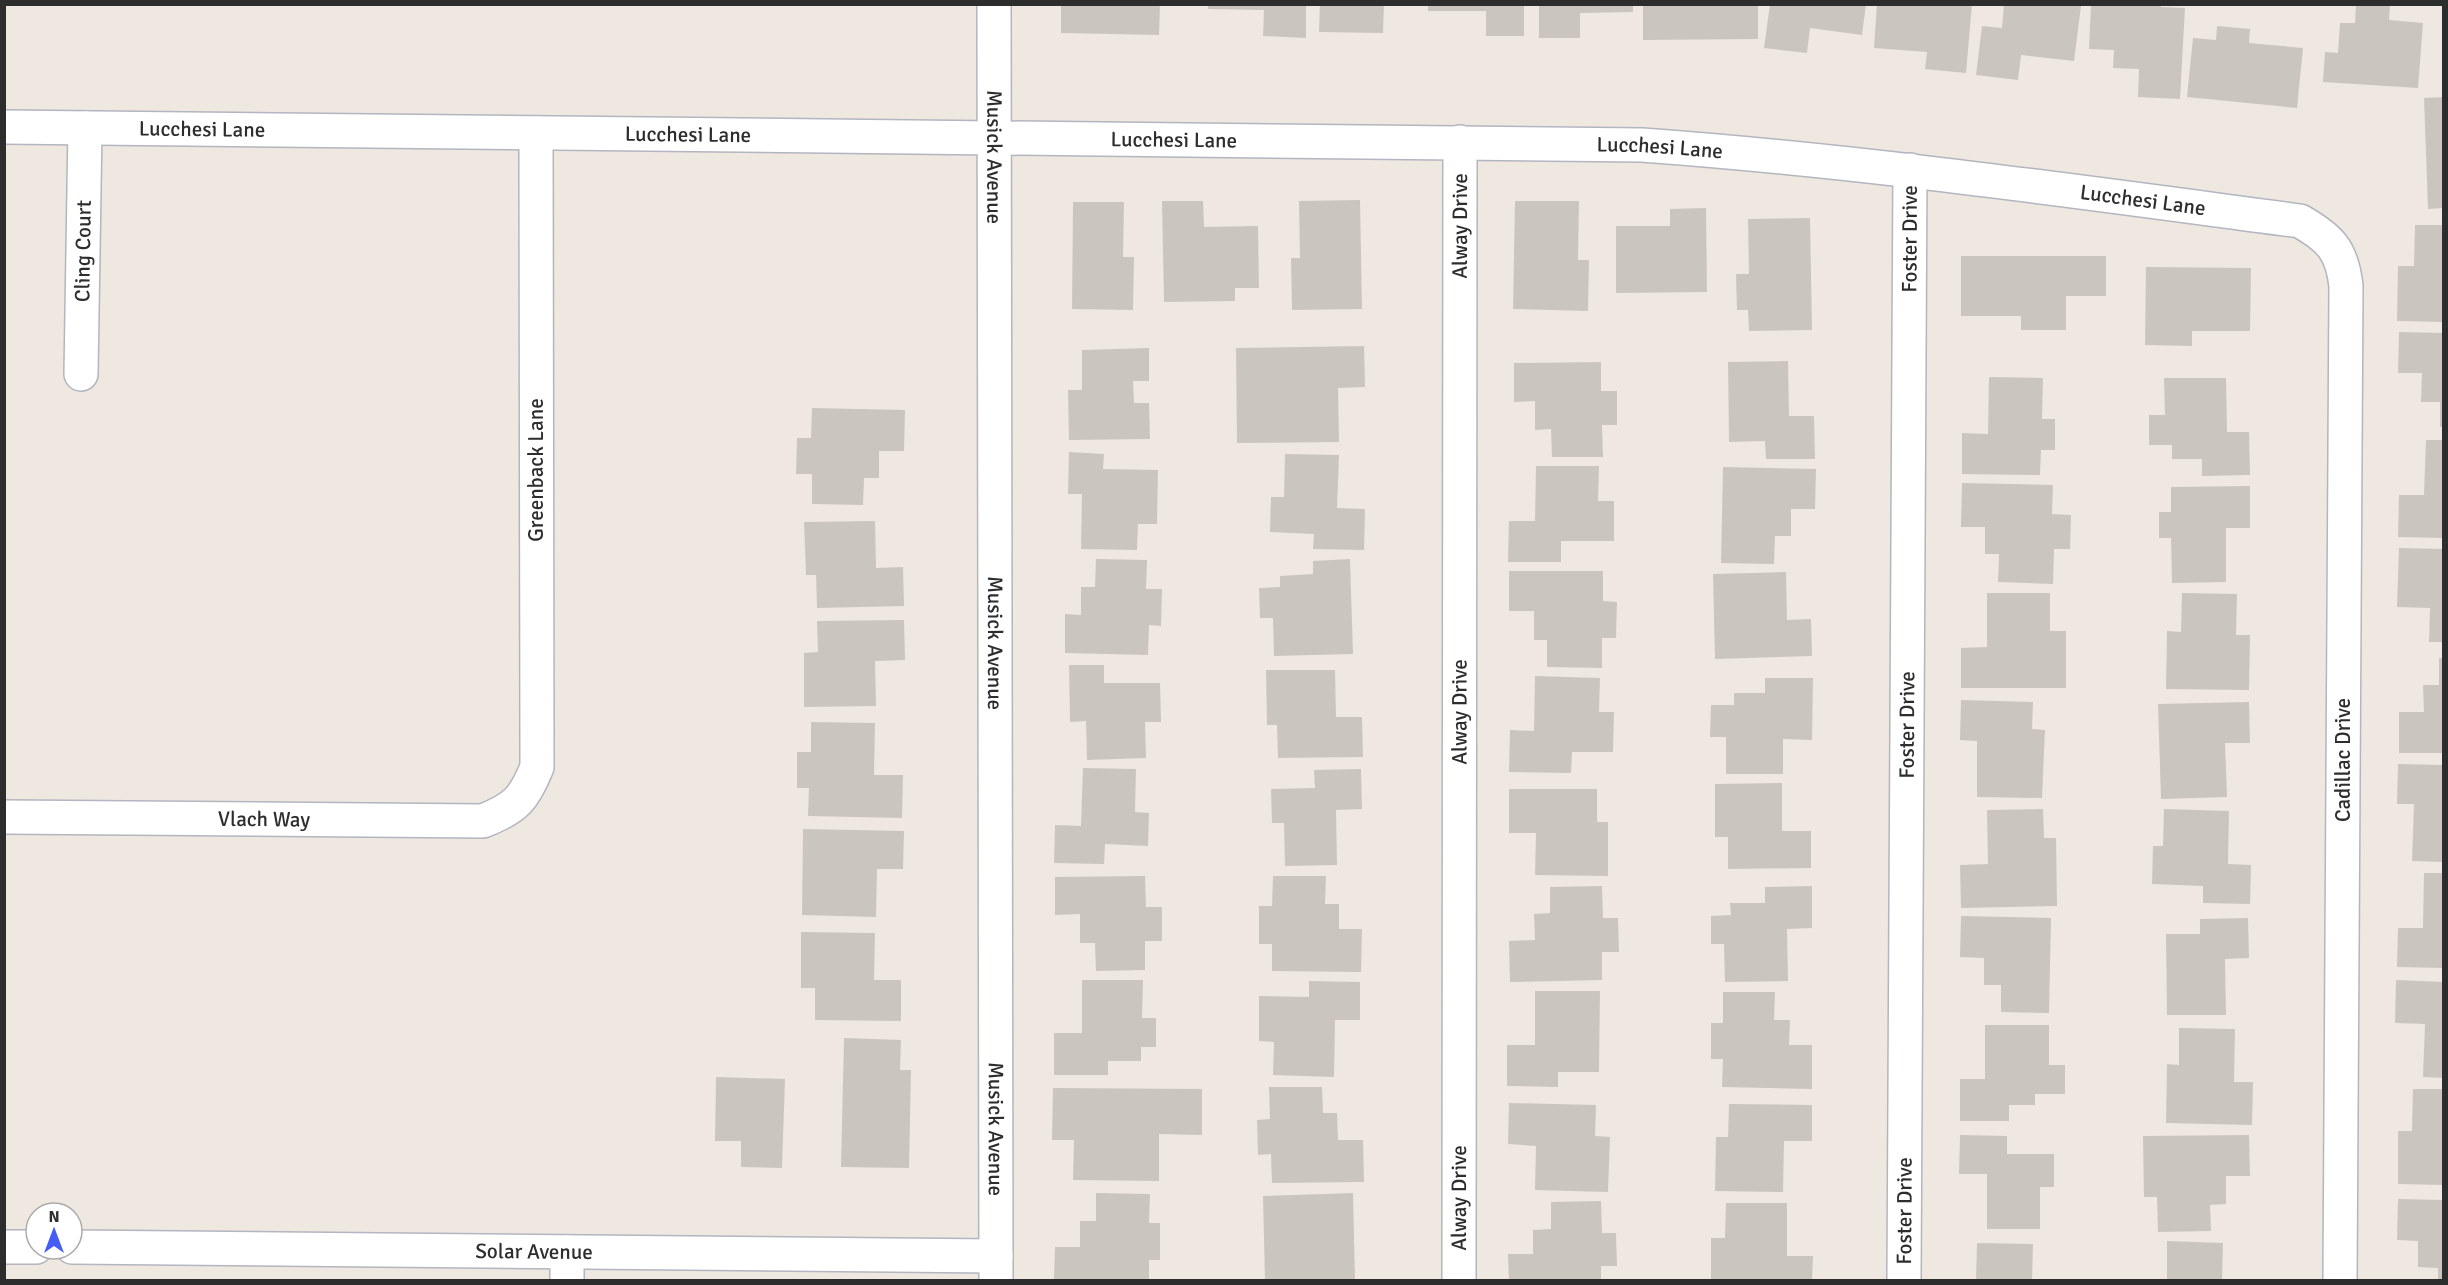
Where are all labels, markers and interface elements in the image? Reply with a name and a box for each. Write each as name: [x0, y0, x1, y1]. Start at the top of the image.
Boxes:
street label: Musick Avenue: [981, 90, 1007, 224]
street label: Lucchesi Lane: [139, 115, 265, 143]
street label: Lucchesi Lane: [625, 121, 751, 148]
street label: Lucchesi Lane: [1111, 126, 1237, 154]
street label: Lucchesi Lane: [1597, 132, 1724, 164]
street label: Alway Drive: [1447, 173, 1473, 279]
street label: Lucchesi Lane: [2078, 179, 2207, 221]
street label: Foster Drive: [1896, 185, 1923, 293]
street label: Cling Court: [69, 200, 97, 302]
street label: Greenback Lane: [523, 398, 549, 542]
street label: Musick Avenue: [982, 576, 1008, 710]
street label: Alway Drive: [1446, 659, 1473, 765]
street label: Foster Drive: [1894, 671, 1920, 779]
street label: Cadillac Drive: [2330, 698, 2356, 822]
street label: Vlach Way: [218, 806, 310, 833]
street label: Musick Avenue: [983, 1062, 1009, 1196]
street label: Alway Drive: [1446, 1145, 1472, 1251]
street label: Foster Drive: [1891, 1157, 1918, 1265]
north arrow: [24, 1201, 84, 1261]
text: N: [48, 1207, 60, 1227]
street label: Solar Avenue: [475, 1238, 593, 1265]

